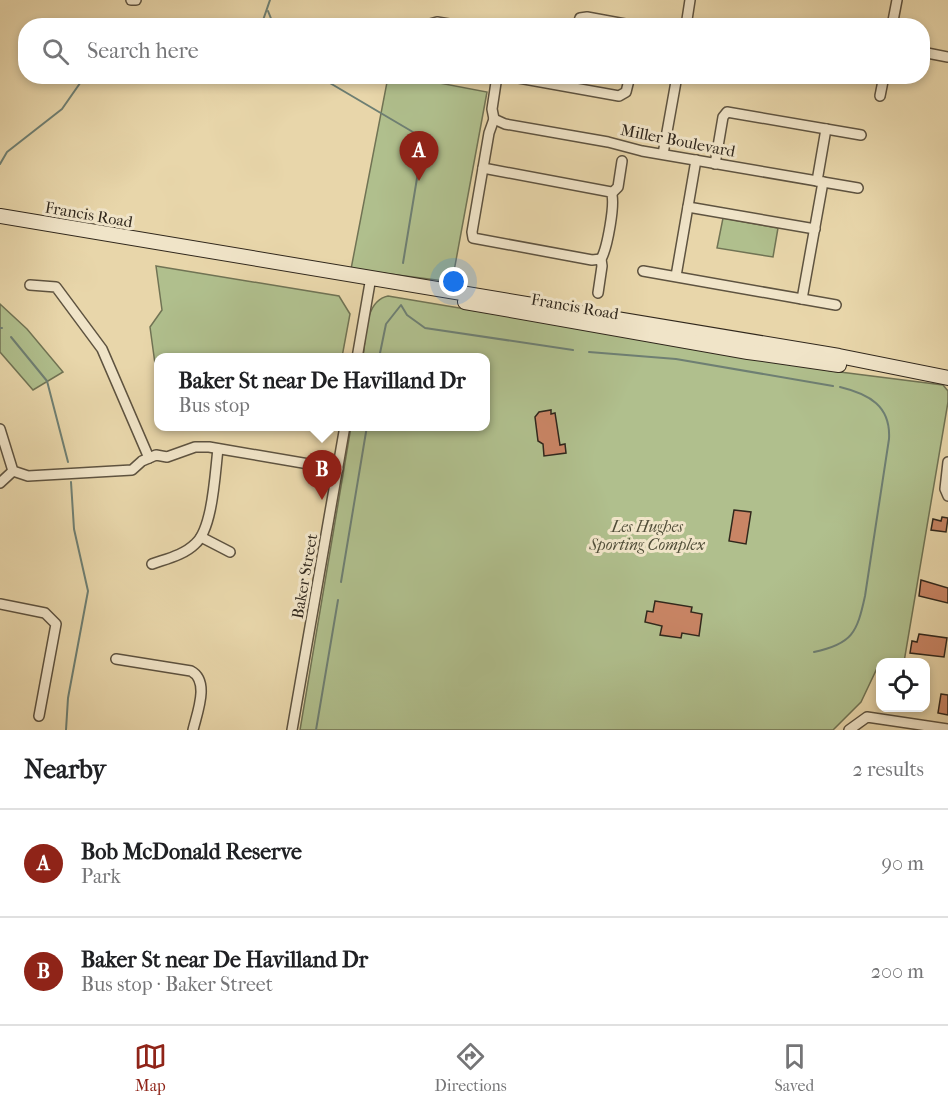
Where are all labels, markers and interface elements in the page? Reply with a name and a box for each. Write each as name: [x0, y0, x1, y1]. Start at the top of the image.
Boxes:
search box: [18, 18, 930, 84]
icon: search: [39, 35, 72, 68]
text: Search here: [87, 38, 199, 64]
street label: Miller Boulevard: [619, 120, 737, 161]
pin: A: [400, 132, 438, 181]
street label: Francis Road: [44, 197, 135, 232]
your location: [439, 267, 468, 296]
street label: Francis Road: [530, 289, 621, 324]
popup: [154, 353, 490, 431]
text: Baker St near De Havilland Dr: [178, 368, 466, 394]
text: Bus stop: [178, 394, 250, 417]
pin: B: [302, 450, 342, 500]
park label: Les Hughes Sporting Complex: [588, 517, 706, 554]
street label: Baker Street: [288, 532, 321, 620]
map controls: [876, 658, 930, 712]
button: locate: [876, 658, 930, 712]
text: Nearby: [24, 754, 106, 785]
text: 2 results: [853, 758, 924, 781]
text: Bob McDonald Reserve: [81, 839, 302, 865]
text: A: [37, 852, 50, 875]
text: 90 m: [882, 852, 924, 875]
text: Park: [81, 865, 121, 888]
text: Baker St near De Havilland Dr: [81, 947, 368, 973]
text: B: [37, 960, 50, 983]
text: 200 m: [871, 960, 924, 983]
text: Bus stop · Baker Street: [81, 973, 273, 996]
tab: Map: [134, 1040, 167, 1095]
tab: Directions: [435, 1040, 507, 1095]
tab: Saved: [774, 1040, 814, 1095]

